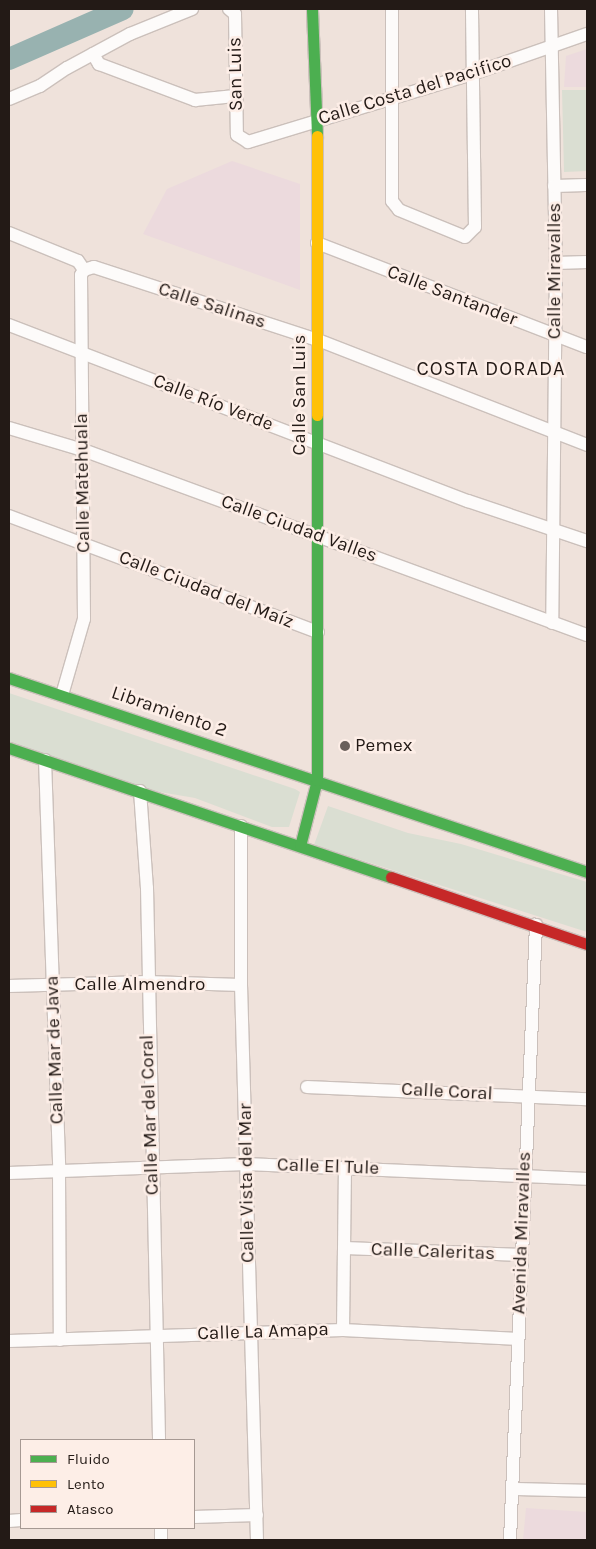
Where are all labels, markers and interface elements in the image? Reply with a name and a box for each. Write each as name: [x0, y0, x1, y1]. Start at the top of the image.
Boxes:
street label: San Luis: [224, 37, 248, 111]
street label: Calle Costa del Pacifico: [316, 50, 514, 130]
street label: Calle Miravalles: [544, 203, 566, 339]
street label: Calle Santander: [384, 261, 520, 331]
street label: Calle Salinas: [155, 278, 269, 334]
street label: Calle San Luis: [289, 335, 311, 455]
district label: COSTA DORADA: [415, 356, 567, 380]
street label: Calle Río Verde: [150, 370, 276, 436]
street label: Calle Matehuala: [70, 413, 96, 553]
street label: Calle Ciudad Valles: [218, 490, 380, 568]
street label: Calle Ciudad del Maíz: [115, 546, 297, 634]
street label: Libramiento 2: [108, 682, 230, 742]
place label: Pemex: [355, 735, 413, 757]
marker: Pemex: [339, 740, 351, 752]
street label: Calle Almendro: [75, 974, 205, 996]
street label: Calle Mar de Java: [41, 975, 69, 1125]
street label: Calle Mar del Coral: [136, 1034, 164, 1196]
street label: Calle Coral: [401, 1078, 493, 1106]
street label: Calle Vista del Mar: [234, 1103, 260, 1263]
street label: Avenida Miravalles: [508, 1151, 536, 1315]
street label: Calle El Tule: [276, 1154, 380, 1180]
street label: Calle Caleritas: [370, 1238, 496, 1266]
street label: Calle La Amapa: [197, 1318, 329, 1346]
legend: [20, 1439, 195, 1529]
text: Fluido: [67, 1450, 110, 1468]
text: Lento: [67, 1475, 105, 1493]
text: Atasco: [67, 1500, 113, 1518]

